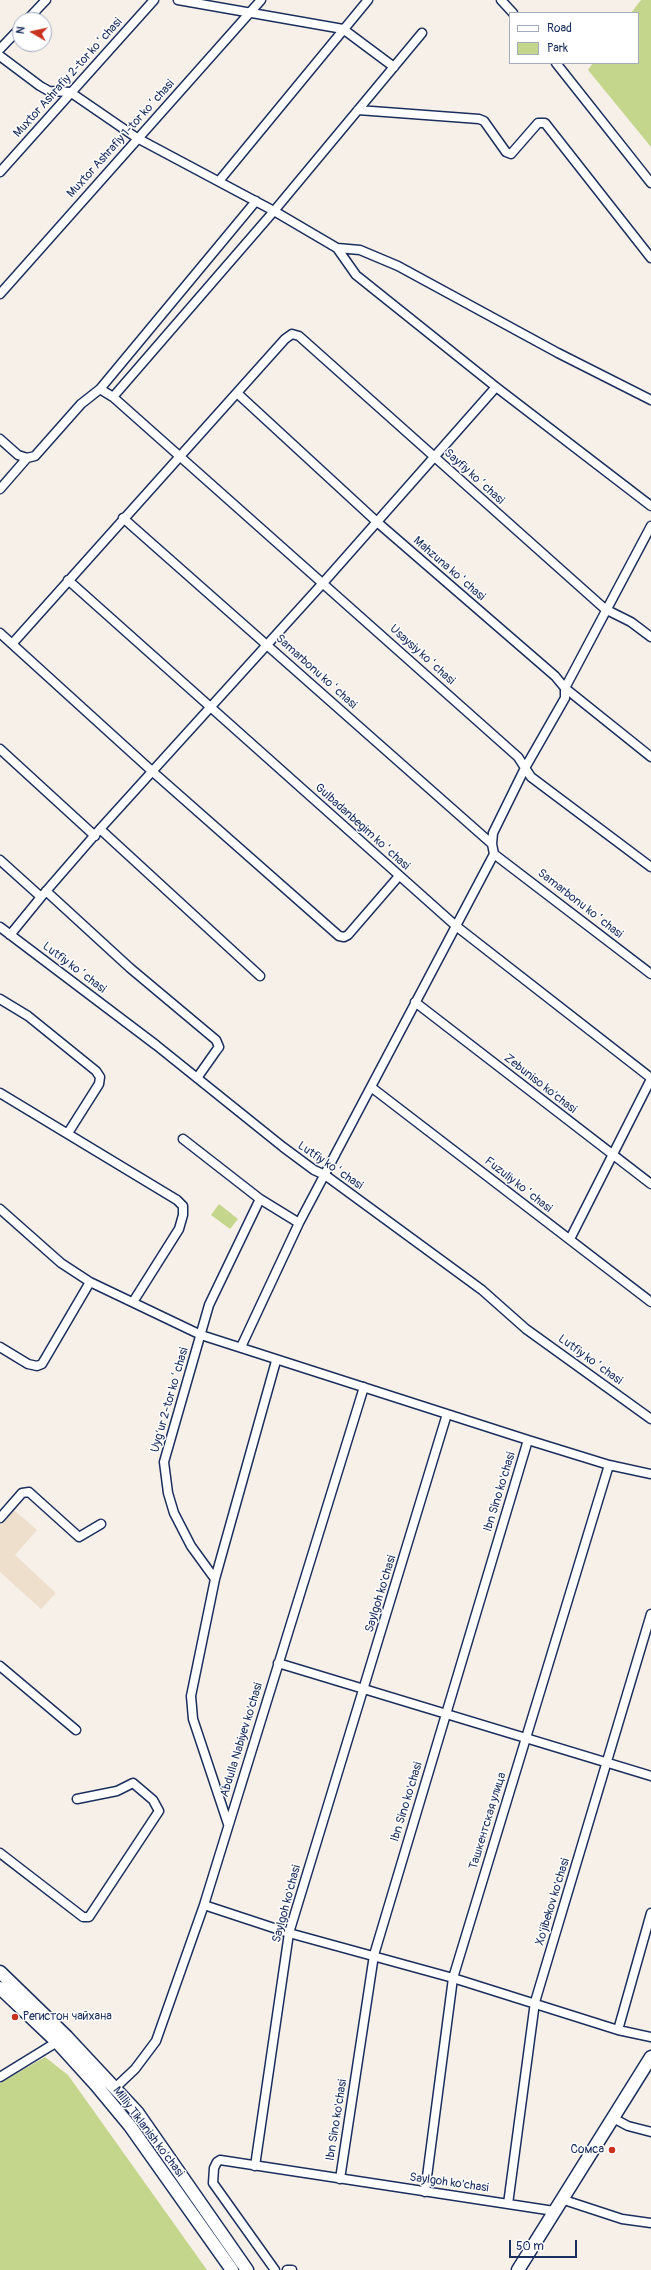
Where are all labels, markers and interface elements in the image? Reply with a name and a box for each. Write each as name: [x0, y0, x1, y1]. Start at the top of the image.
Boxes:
north arrow: [12, 12, 52, 52]
legend: [509, 12, 639, 64]
street label: Muxtor Ashrafiy 2-tor koʻchasi: [11, 15, 125, 141]
text: Road: [547, 21, 572, 36]
text: N: [14, 26, 28, 35]
text: Park: [547, 41, 568, 56]
street label: Muxtor Ashrafiy 1-tor koʻchasi: [64, 77, 178, 201]
street label: Sayfiy koʻchasi: [441, 446, 507, 508]
street label: Mahzuna koʻchasi: [410, 534, 488, 604]
street label: Usaysiy koʻchasi: [386, 622, 458, 688]
street label: Samarbonu koʻchasi: [272, 632, 360, 712]
street label: Gulbadanbegim koʻchasi: [312, 781, 412, 873]
street label: Samarbonu koʻchasi: [535, 866, 625, 942]
street label: Lutfiy koʻchasi: [39, 939, 109, 997]
street label: Zebuniso ko'chasi: [501, 1051, 579, 1117]
street label: Lutfiy koʻchasi: [295, 1139, 365, 1193]
street label: Fuzuliy koʻchasi: [481, 1154, 555, 1216]
street label: Lutfiy koʻchasi: [555, 1332, 625, 1388]
street label: Uyg‘ur 2-tor koʻchasi: [148, 1346, 192, 1454]
street label: Ibn Sino ko'chasi: [481, 1450, 519, 1534]
street label: Saylgoh ko'chasi: [362, 1554, 400, 1634]
street label: Abdulla Nabiyev ko'chasi: [218, 1681, 266, 1799]
street label: Ibn Sino ko'chasi: [388, 1760, 426, 1844]
street label: Ташкентская улица: [466, 1771, 510, 1871]
street label: Xo'jibekov ko'chasi: [533, 1857, 573, 1947]
street label: Saylgoh ko'chasi: [270, 1864, 304, 1944]
place label: Регистон чайхана: [23, 2010, 112, 2024]
marker: Регистон чайхана: [10, 2012, 20, 2022]
street label: Ibn Sino ko'chasi: [323, 2078, 351, 2162]
street label: Milliy Tiklanish ko'chasi: [109, 2084, 187, 2180]
place label: Сомса: [571, 2143, 604, 2157]
marker: Сомса: [607, 2145, 617, 2155]
street label: Saylgoh ko'chasi: [408, 2170, 490, 2196]
scale bar: [511, 2232, 579, 2258]
text: 50 m: [516, 2239, 544, 2254]

